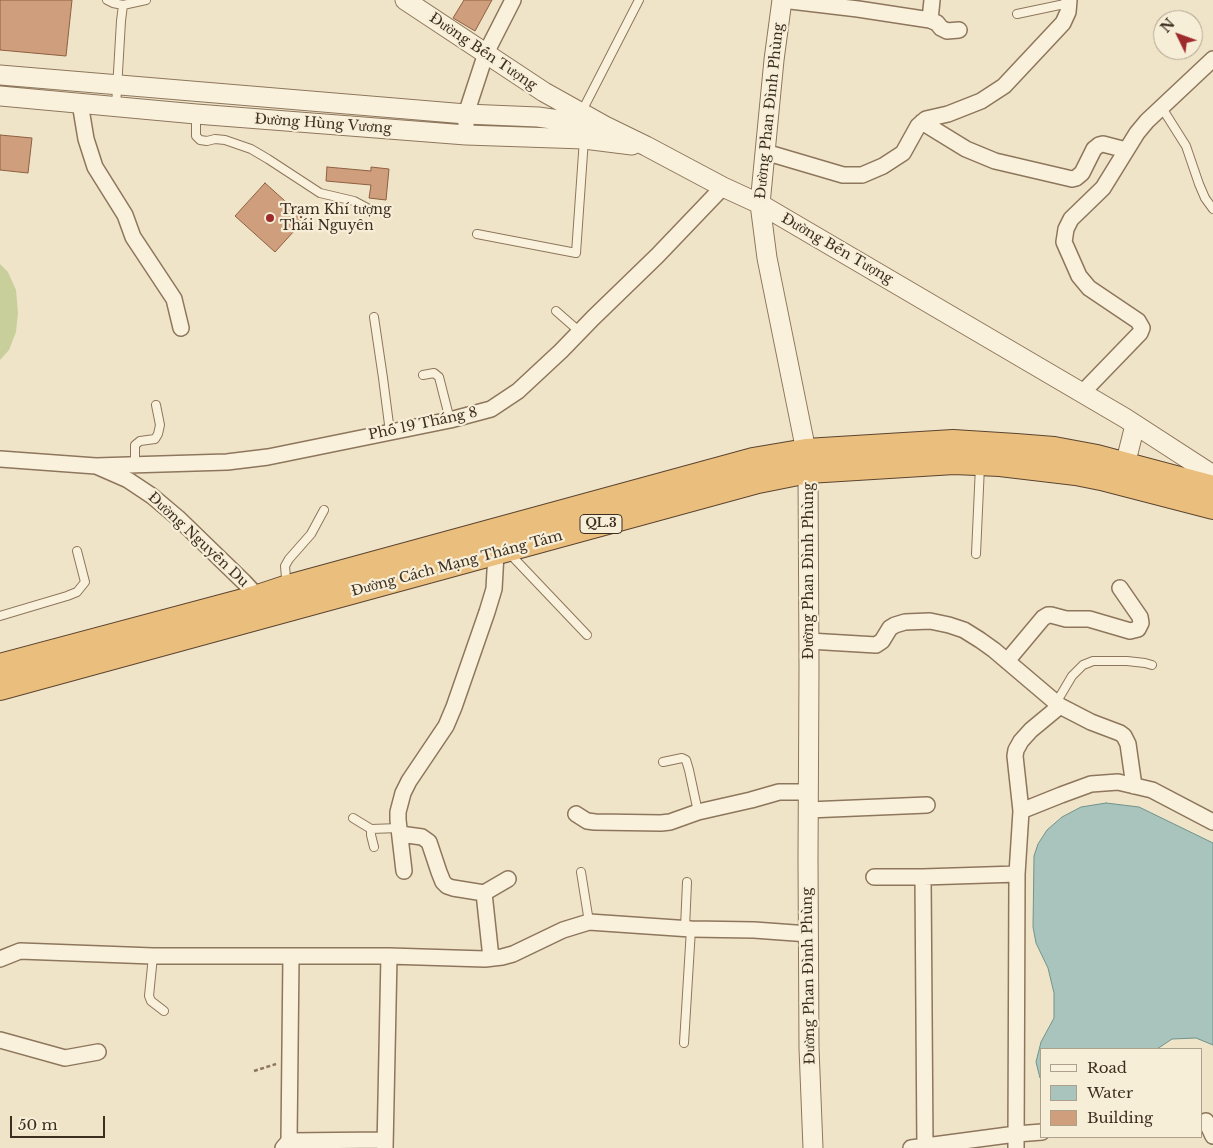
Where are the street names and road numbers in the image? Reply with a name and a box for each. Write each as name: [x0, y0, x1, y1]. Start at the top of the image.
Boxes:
street label: Đường Bến Tượng: [426, 10, 540, 94]
street label: Đường Phan Đình Phùng: [752, 22, 788, 200]
street label: Đường Hùng Vương: [254, 111, 392, 137]
street label: Đường Bến Tượng: [778, 210, 896, 288]
street label: Phố 19 Tháng 8: [367, 404, 479, 444]
street label: Đường Phan Đình Phùng: [801, 482, 817, 660]
street label: Đường Nguyễn Du: [144, 489, 252, 591]
road number: QL.3: [580, 514, 622, 534]
street label: Đường Cách Mạng Tháng Tám: [350, 528, 564, 600]
street label: Đường Phan Đình Phùng: [799, 887, 819, 1065]

